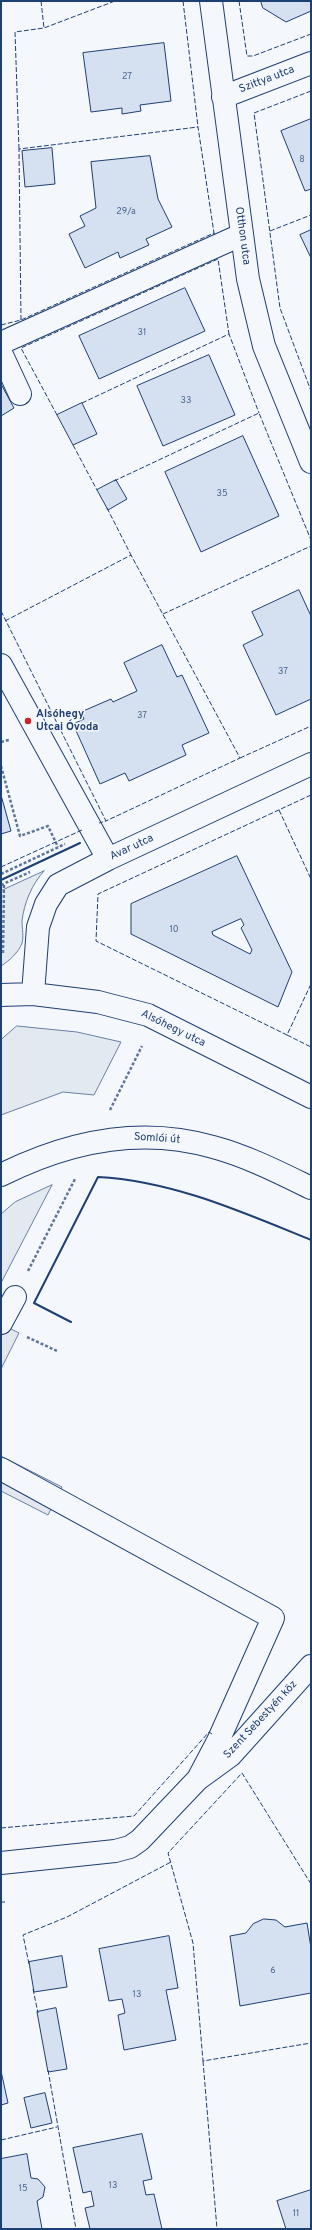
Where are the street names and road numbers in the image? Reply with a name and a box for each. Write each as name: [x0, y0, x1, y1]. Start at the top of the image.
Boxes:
street label: Szittya utca: [237, 63, 297, 97]
street label: Otthon utca: [231, 206, 253, 266]
street label: Avar utca: [108, 832, 156, 864]
street label: Alsóhegy utca: [139, 1008, 207, 1050]
street label: Somlói út: [133, 1131, 181, 1147]
street label: Szent Sebestyén köz: [221, 1678, 301, 1762]

